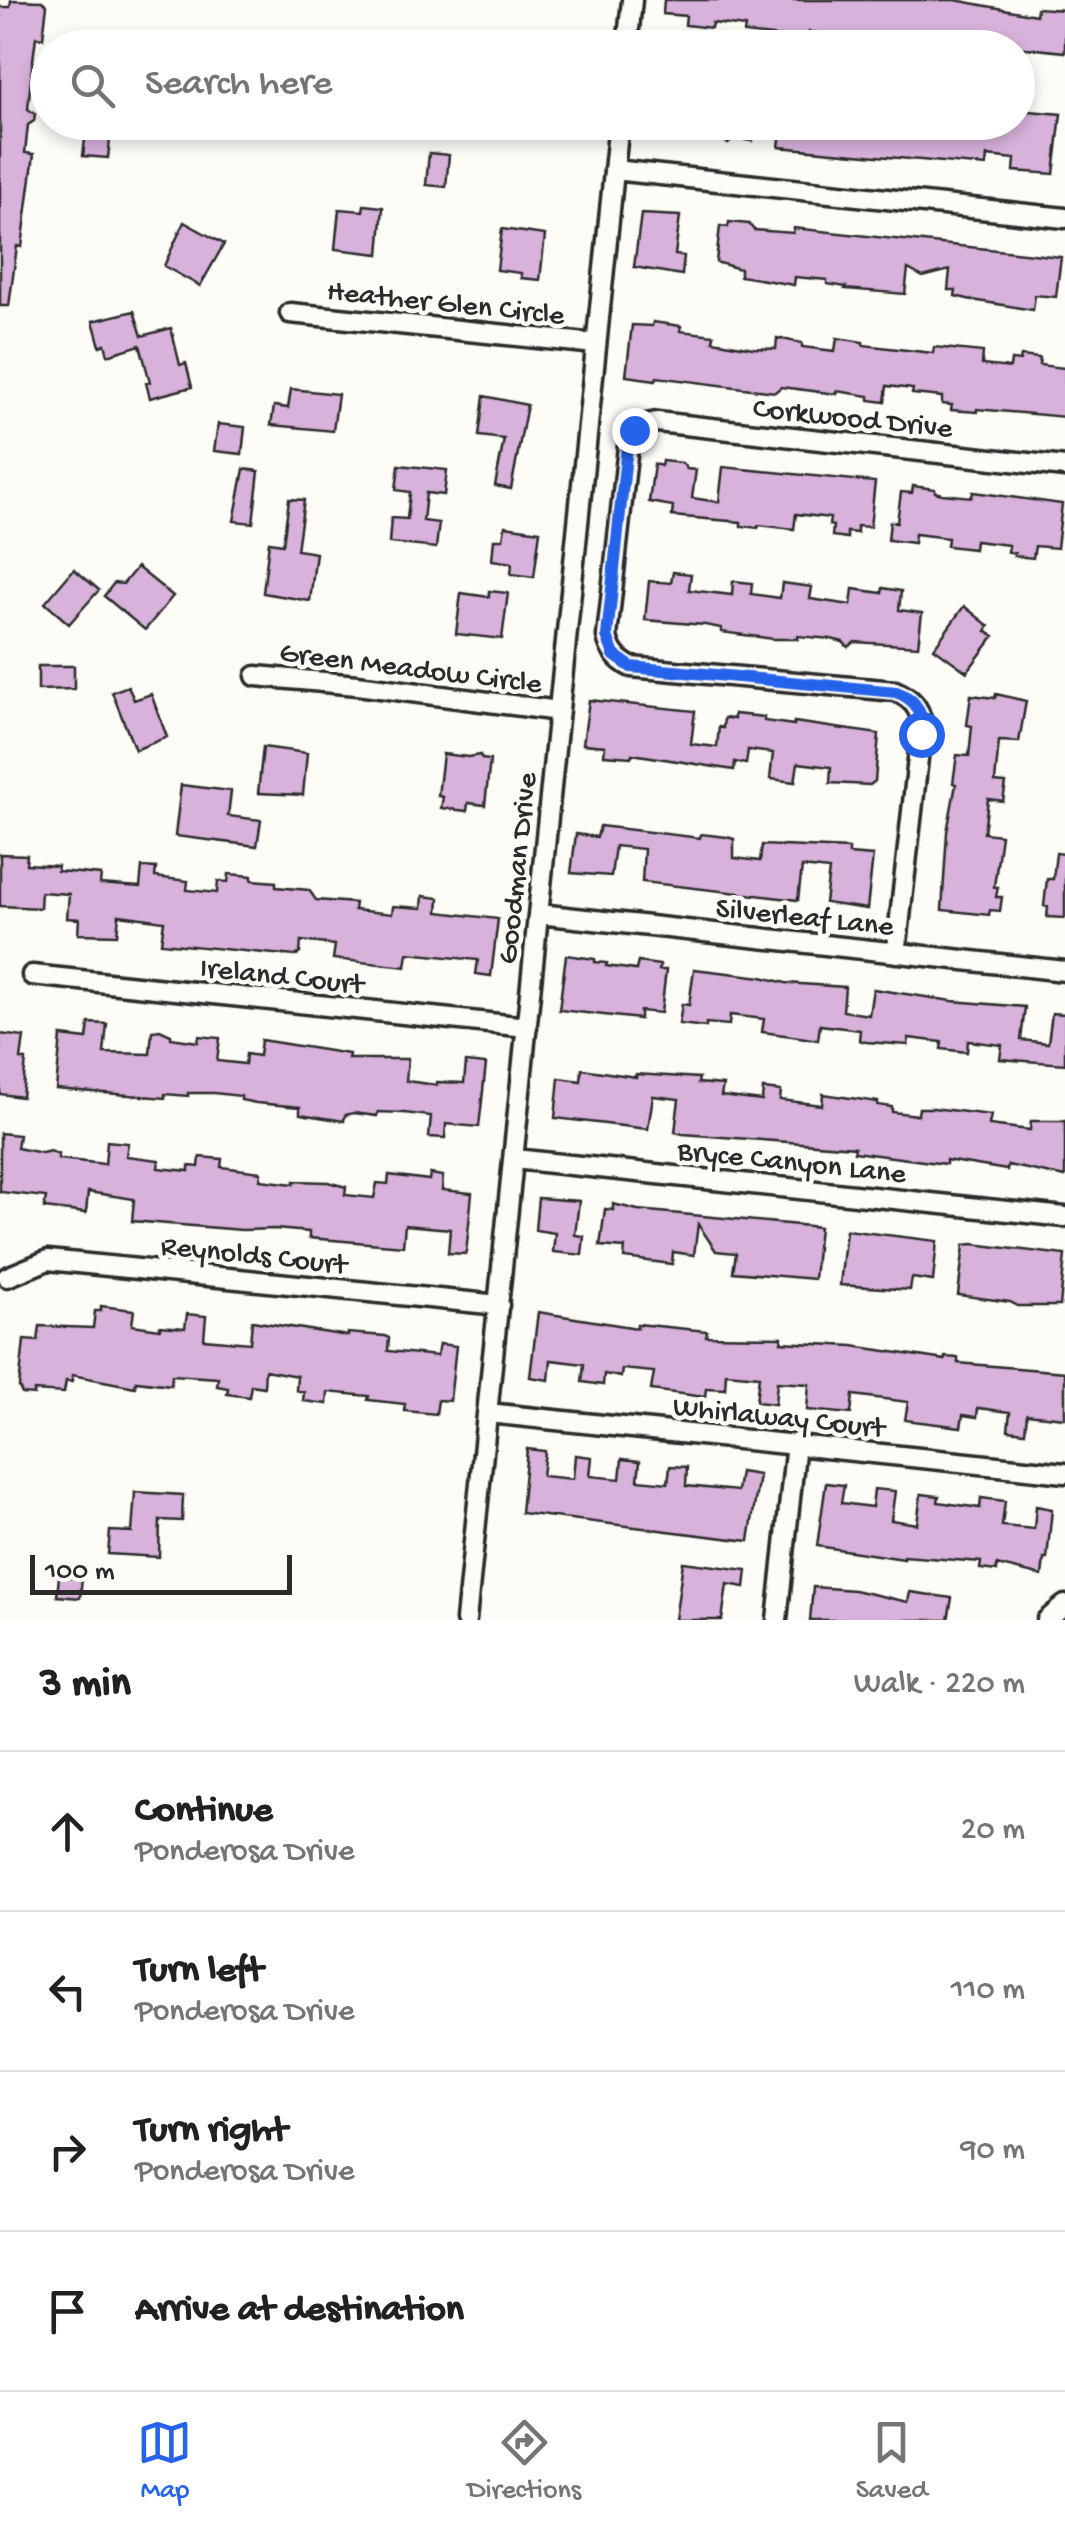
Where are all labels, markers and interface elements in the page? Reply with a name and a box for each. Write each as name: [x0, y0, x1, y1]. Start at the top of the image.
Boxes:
search box: [30, 30, 1035, 140]
icon: search: [65, 58, 120, 113]
text: Search here: [145, 63, 332, 107]
street label: Heather Glen Circle: [325, 276, 567, 335]
street label: Corkwood Drive: [751, 393, 954, 448]
route end: [612, 408, 658, 454]
street label: Green Meadow Circle: [277, 637, 544, 704]
route start: [899, 712, 945, 758]
street label: Goodman Drive: [492, 770, 547, 966]
street label: Silverleaf Lane: [714, 893, 896, 946]
street label: Ireland Court: [198, 952, 368, 1005]
street label: Bryce Canyon Lane: [674, 1135, 908, 1194]
street label: Reynolds Court: [159, 1230, 351, 1285]
street label: Whirlaway Court: [671, 1391, 889, 1448]
scale bar: [30, 1550, 292, 1594]
text: 100 m: [45, 1556, 115, 1589]
text: 3 min: [40, 1661, 131, 1710]
text: Walk · 220 m: [854, 1666, 1025, 1704]
text: Continue: [135, 1790, 273, 1834]
icon: ahead: [40, 1804, 95, 1859]
text: 20 m: [961, 1812, 1025, 1850]
text: Ponderosa Drive: [135, 1834, 355, 1872]
text: Turn left: [135, 1950, 263, 1994]
icon: left: [40, 1964, 95, 2019]
text: 110 m: [951, 1972, 1025, 2010]
text: Ponderosa Drive: [135, 1994, 355, 2032]
text: Turn right: [135, 2110, 287, 2154]
icon: right: [40, 2124, 95, 2179]
text: 90 m: [961, 2132, 1025, 2170]
text: Ponderosa Drive: [135, 2154, 355, 2192]
icon: arrive: [40, 2284, 95, 2339]
text: Arrive at destination: [135, 2289, 464, 2333]
tab: Map: [137, 2415, 192, 2508]
tab: Directions: [467, 2415, 581, 2508]
tab: Saved: [856, 2415, 928, 2508]

